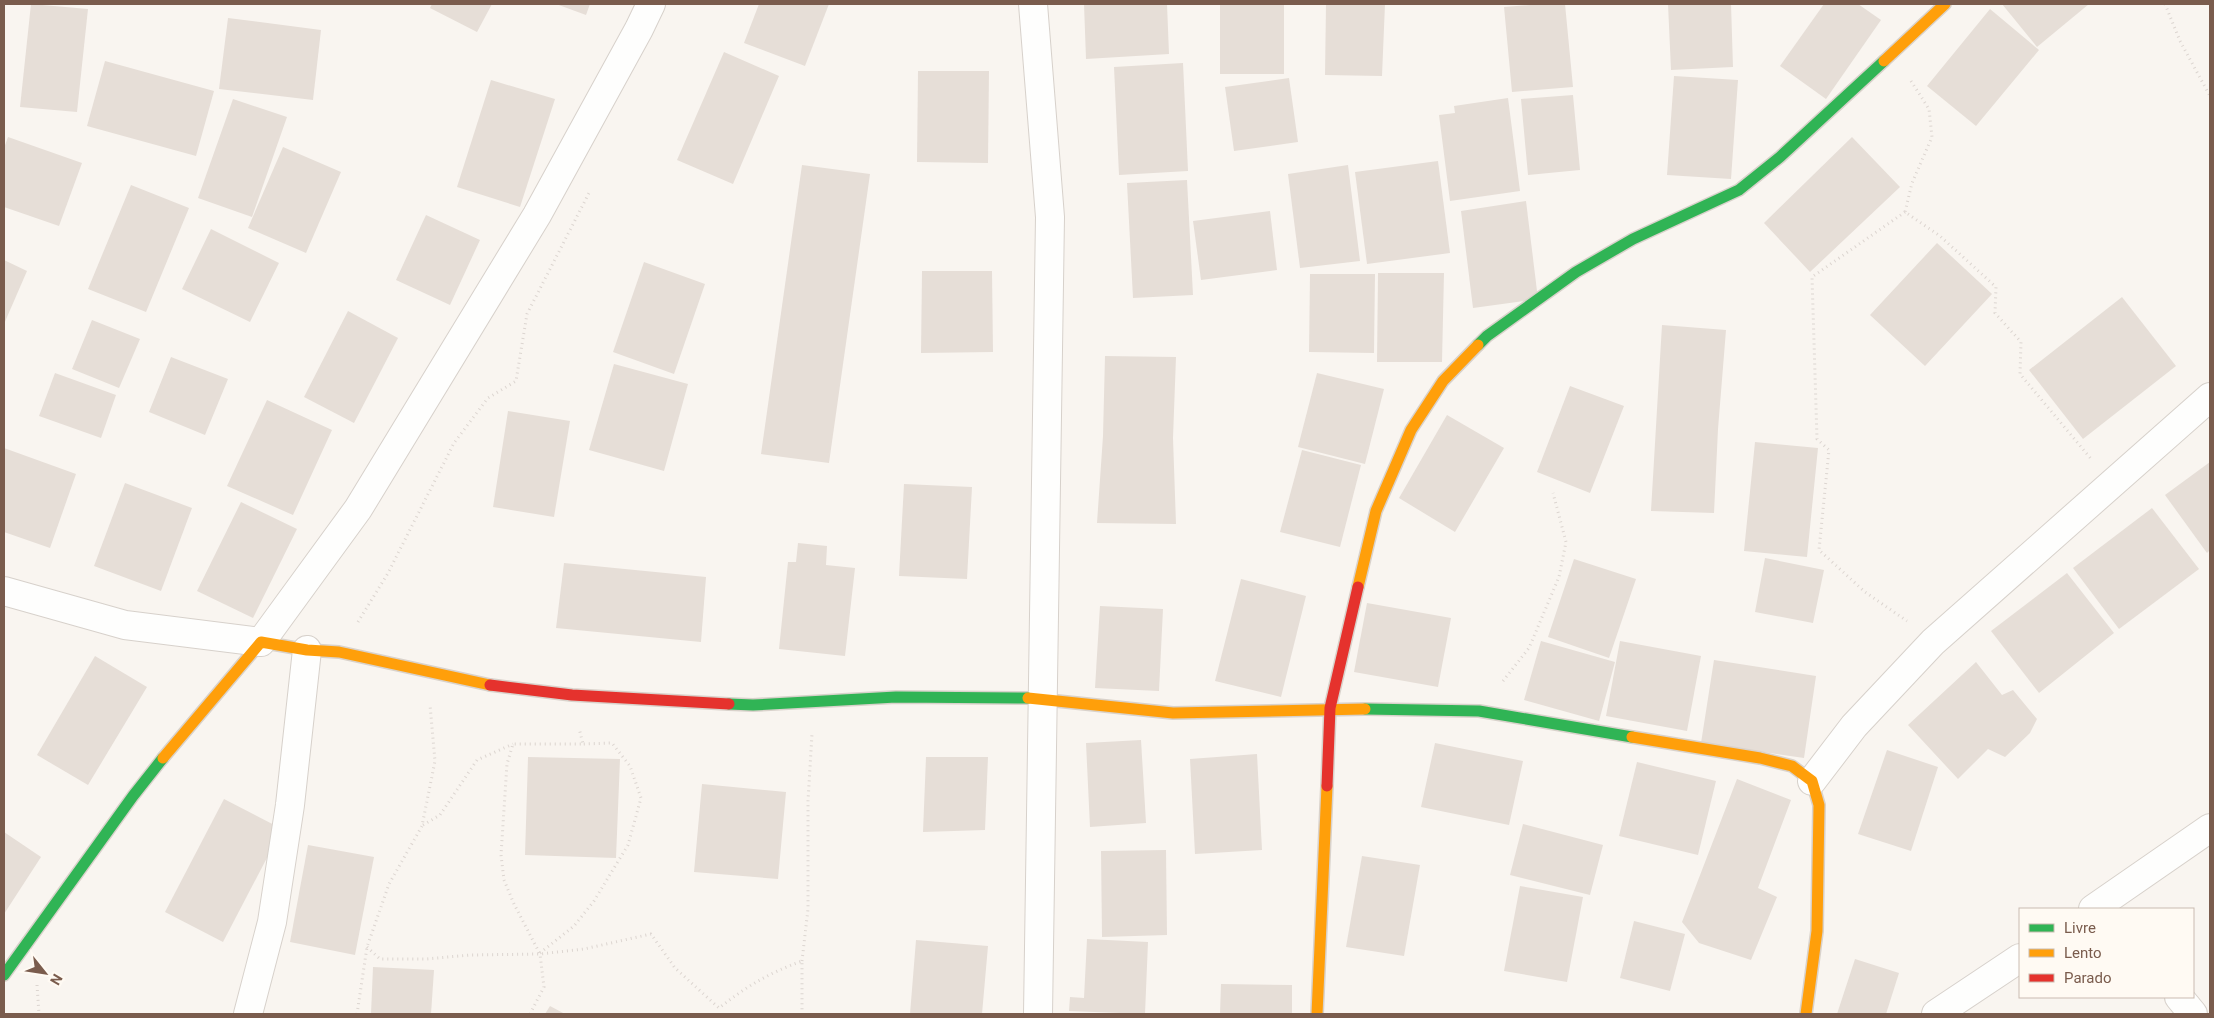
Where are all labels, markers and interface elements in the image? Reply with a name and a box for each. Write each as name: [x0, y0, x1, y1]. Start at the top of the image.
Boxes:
legend: [2019, 908, 2194, 998]
text: Livre: [2064, 919, 2096, 937]
text: Lento: [2064, 944, 2102, 962]
north arrow: [20, 948, 70, 998]
text: Parado: [2064, 969, 2112, 987]
text: N: [47, 971, 66, 988]

